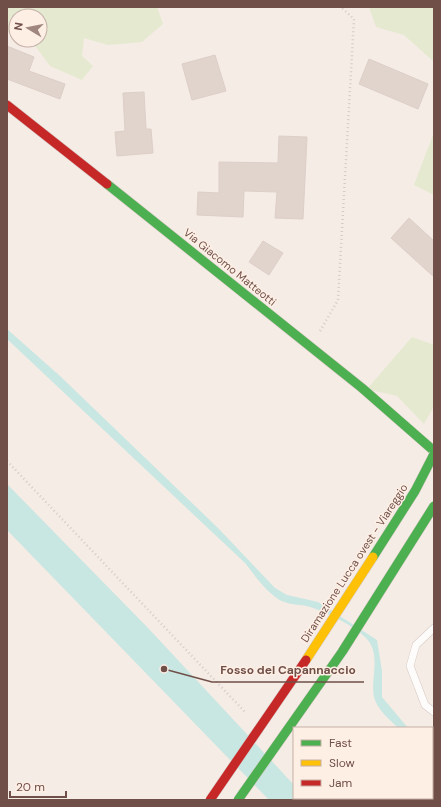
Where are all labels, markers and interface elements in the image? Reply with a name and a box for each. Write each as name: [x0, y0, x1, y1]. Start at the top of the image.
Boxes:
north arrow: [8, 8, 48, 48]
text: N: [11, 21, 26, 31]
street label: Via Giacomo Matteotti: [181, 225, 279, 309]
street label: Diramazione Lucca ovest - Viareggio: [297, 481, 411, 645]
callout: Fosso del Capannaccio: [212, 658, 364, 682]
text: Fosso del Capannaccio: [220, 662, 356, 678]
legend: [293, 727, 433, 799]
text: Fast: [329, 735, 352, 751]
text: Slow: [329, 755, 355, 771]
scale bar: [10, 773, 66, 799]
text: Jam: [329, 775, 352, 791]
text: 20 m: [16, 779, 45, 795]

